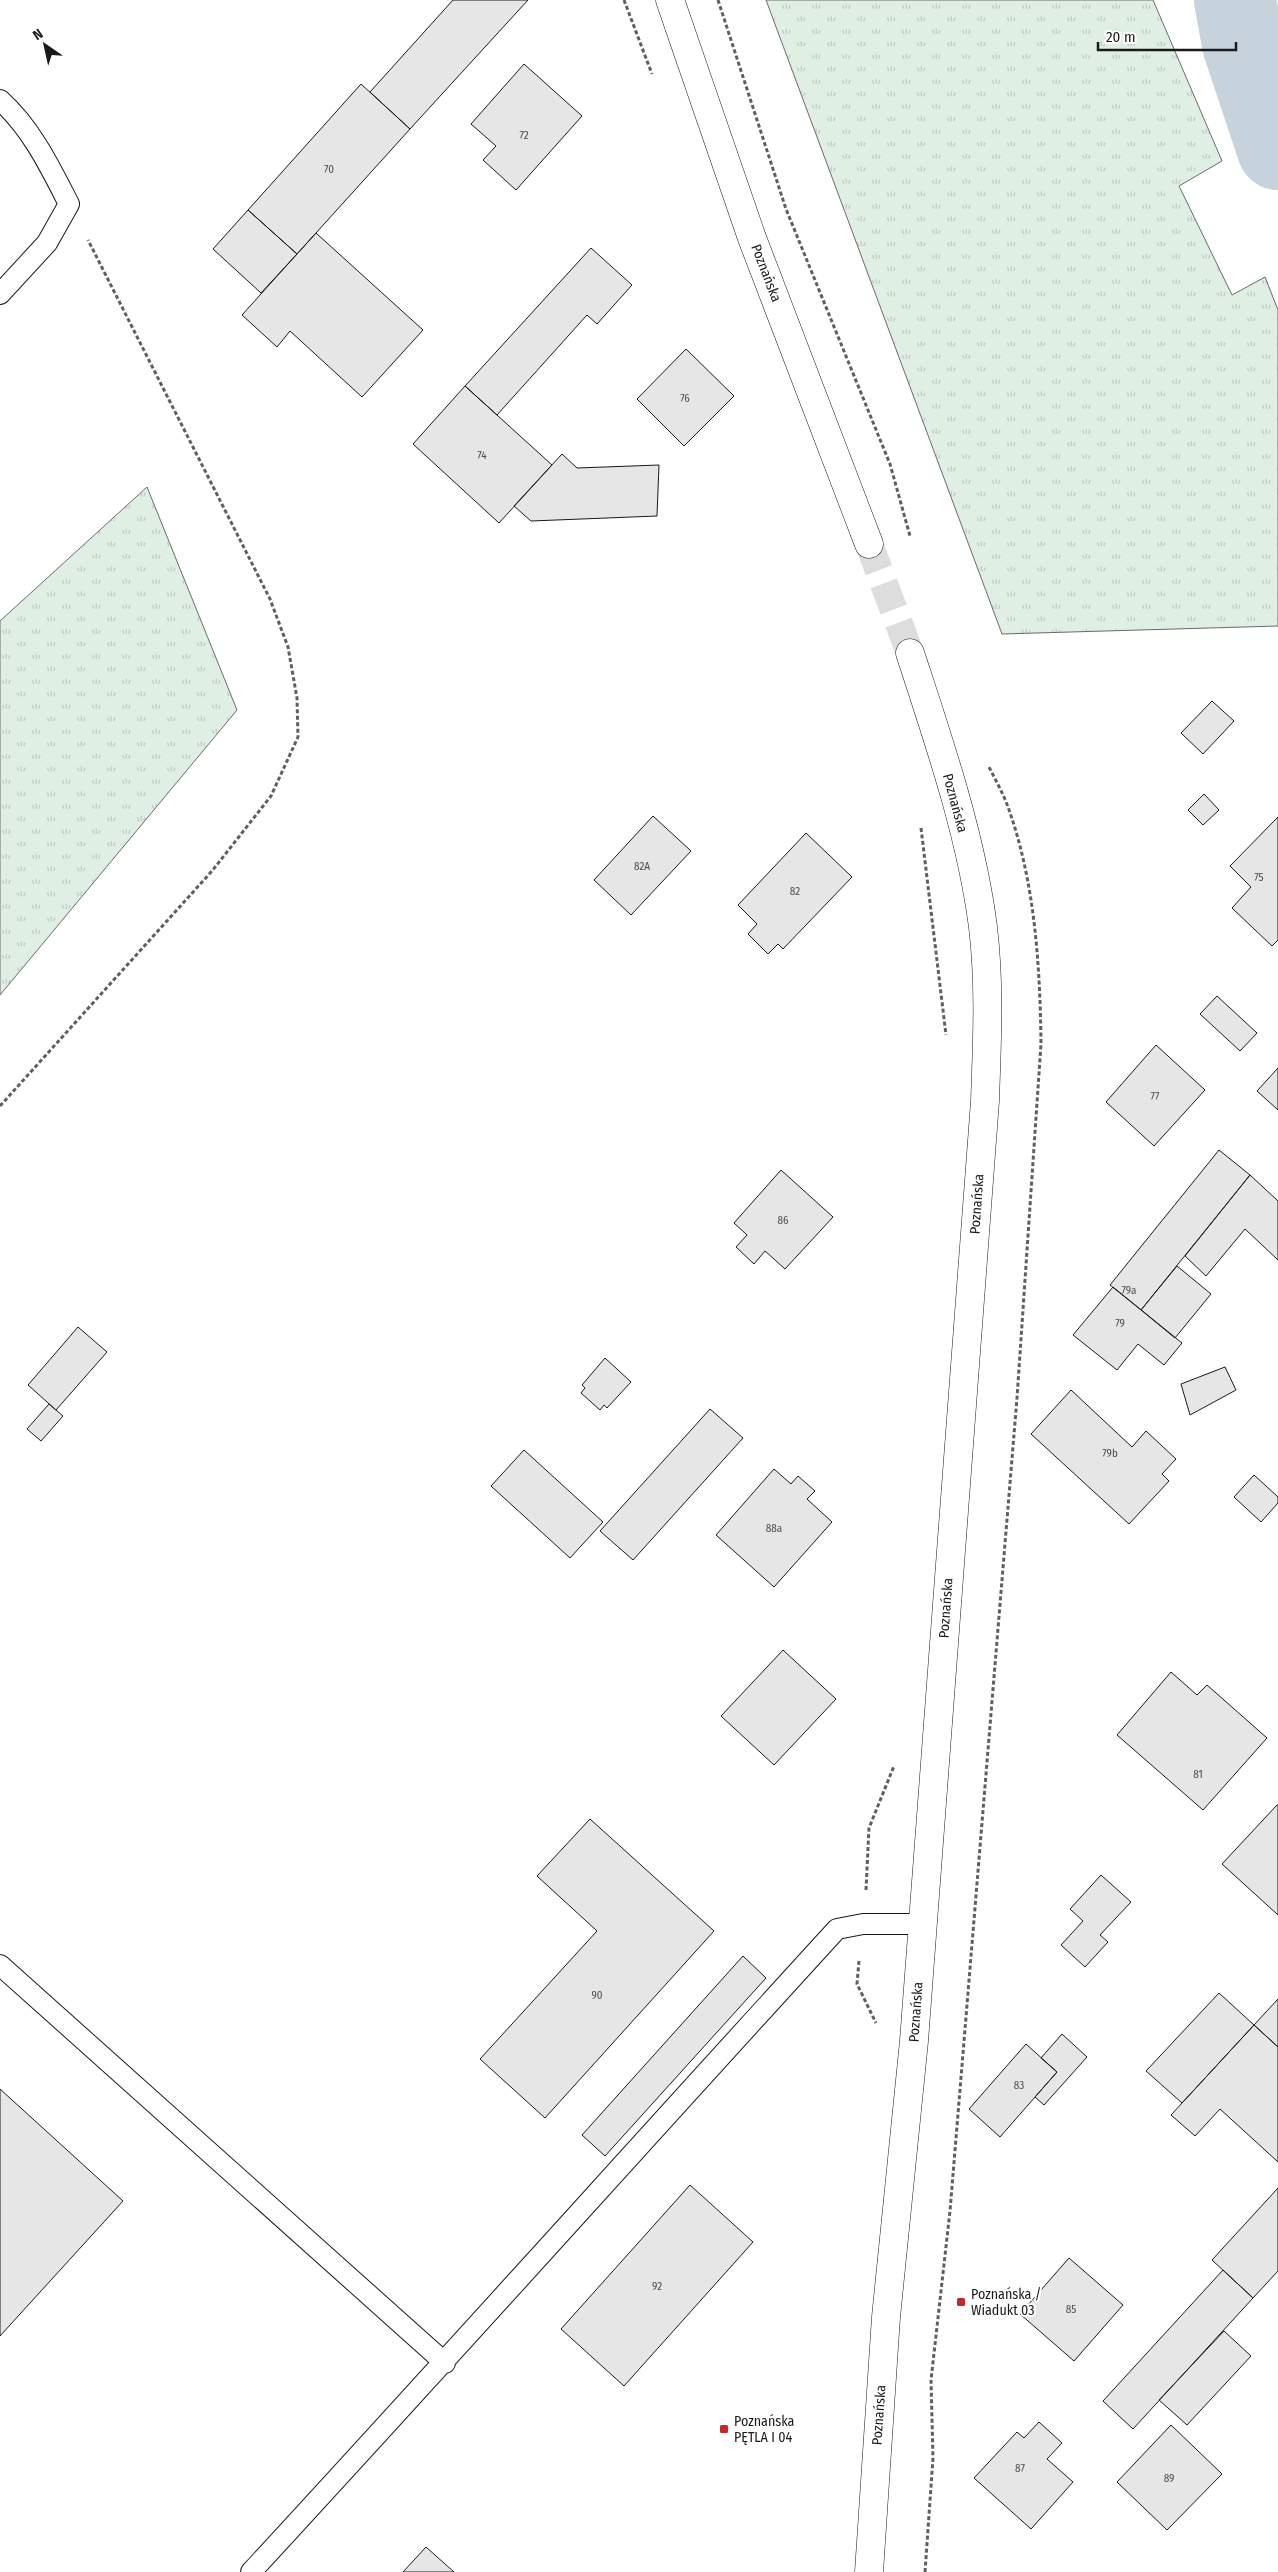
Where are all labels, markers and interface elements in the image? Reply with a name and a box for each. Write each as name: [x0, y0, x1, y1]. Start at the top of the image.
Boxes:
north arrow: [20, 20, 70, 70]
scale bar: [1098, 20, 1236, 52]
text: N: [30, 25, 46, 44]
text: 20 m: [1106, 28, 1136, 46]
house number: 72: [519, 129, 529, 142]
house number: 70: [324, 163, 334, 176]
street label: Poznańska: [747, 242, 785, 304]
house number: 76: [680, 392, 690, 405]
house number: 74: [477, 449, 487, 462]
street label: Poznańska: [939, 772, 971, 835]
house number: 82A: [634, 860, 650, 873]
house number: 75: [1254, 871, 1264, 884]
house number: 82: [790, 885, 800, 898]
house number: 77: [1151, 1090, 1160, 1103]
street label: Poznańska: [966, 1173, 988, 1235]
house number: 86: [778, 1214, 789, 1227]
house number: 79a: [1122, 1284, 1136, 1297]
house number: 79: [1115, 1317, 1125, 1330]
house number: 79b: [1102, 1447, 1118, 1460]
house number: 88a: [766, 1522, 782, 1535]
street label: Poznańska: [935, 1577, 957, 1639]
house number: 81: [1193, 1768, 1203, 1781]
street label: Poznańska: [905, 1981, 927, 2043]
house number: 90: [591, 1989, 603, 2002]
house number: 83: [1014, 2079, 1024, 2092]
house number: 92: [652, 2280, 662, 2293]
place label: Poznańska / Wiadukt 03: [971, 2286, 1041, 2319]
marker: Poznańska / Wiadukt 03: [955, 2296, 967, 2308]
house number: 85: [1066, 2303, 1076, 2316]
street label: Poznańska: [868, 2384, 890, 2446]
place label: Poznańska PĘTLA I 04: [734, 2413, 795, 2446]
marker: Poznańska PĘTLA I 04: [718, 2423, 730, 2435]
house number: 87: [1015, 2462, 1025, 2475]
house number: 89: [1164, 2472, 1174, 2485]

